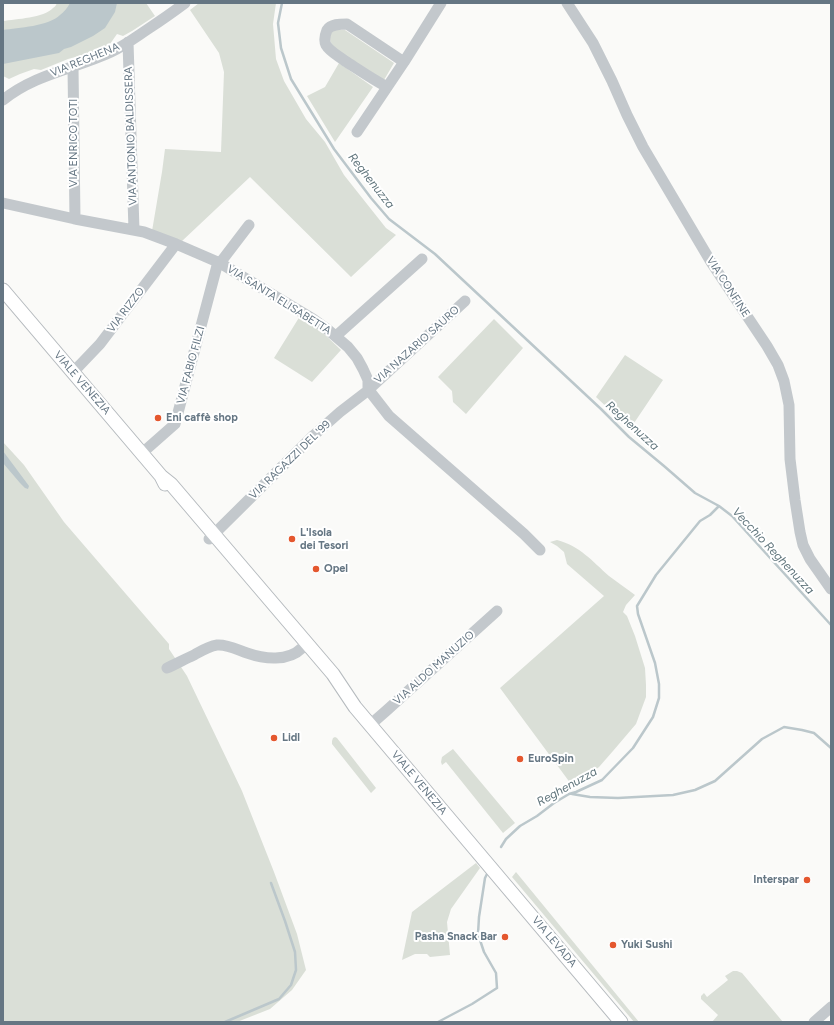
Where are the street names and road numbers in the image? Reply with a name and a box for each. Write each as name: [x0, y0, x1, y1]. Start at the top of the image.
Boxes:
street label: VIA REGHENA: [49, 40, 121, 80]
street label: VIA ANTONIO BALDISSERA: [122, 66, 140, 206]
street label: VIA ENRICO TOTI: [67, 99, 81, 187]
street label: VIA CONFINE: [703, 254, 753, 320]
street label: VIA SANTA ELISABETTA: [224, 262, 334, 338]
street label: VIA RIZZO: [105, 285, 147, 335]
street label: VIA NAZARIO SAURO: [372, 303, 462, 387]
street label: VIA FABIO FILZI: [174, 325, 208, 405]
street label: VIALE VENEZIA: [51, 349, 113, 417]
street label: VIA RAGAZZI DEL '99: [247, 418, 333, 502]
street label: VIA ALDO MANUZIO: [391, 628, 477, 708]
street label: VIALE VENEZIA: [388, 748, 450, 818]
street label: VIA LEVADA: [529, 914, 579, 970]

